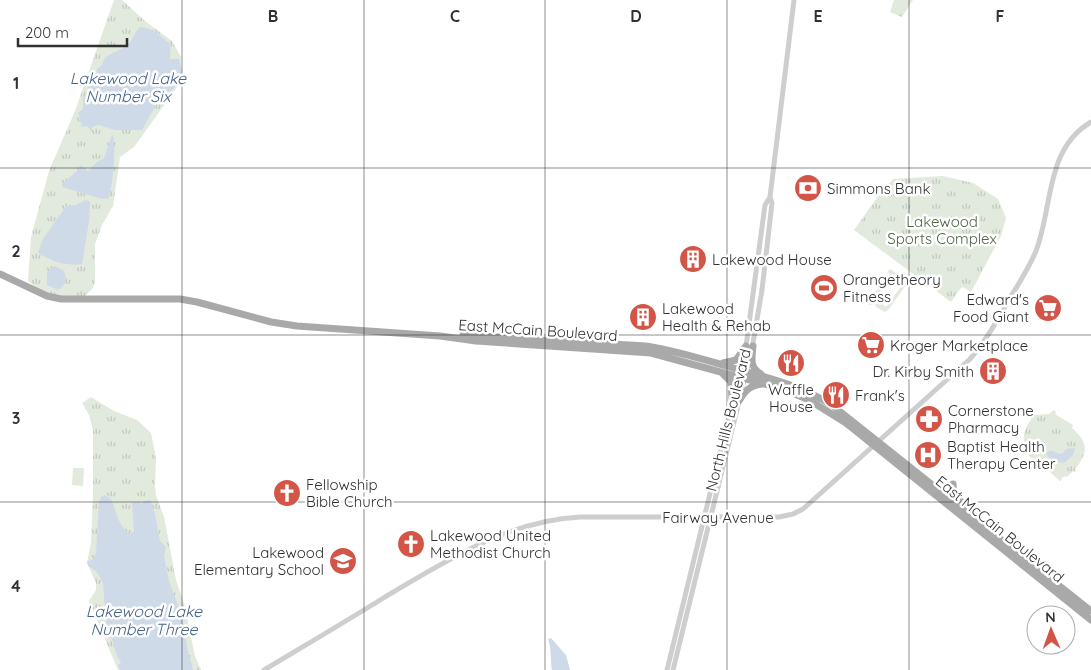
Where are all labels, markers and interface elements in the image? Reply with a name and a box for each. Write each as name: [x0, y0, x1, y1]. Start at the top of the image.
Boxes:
text: B: [268, 6, 278, 26]
text: C: [450, 6, 460, 26]
text: D: [630, 6, 642, 26]
text: E: [813, 6, 823, 26]
text: F: [996, 6, 1005, 26]
scale bar: [18, 15, 126, 47]
text: 200 m: [25, 23, 69, 42]
water label: Lakewood Lake Number Six: [70, 68, 187, 106]
text: 1: [13, 73, 19, 93]
bank icon: Simmons Bank: [793, 173, 823, 203]
place label: Simmons Bank: [827, 179, 930, 198]
park label: Lakewood Sports Complex: [887, 212, 997, 248]
text: 2: [11, 241, 21, 261]
building icon: Lakewood House: [678, 244, 708, 274]
place label: Lakewood House: [712, 250, 832, 269]
place label: Orangetheory Fitness: [843, 270, 941, 306]
sports icon: Orangetheory Fitness: [809, 273, 839, 303]
place label: Edward's Food Giant: [953, 290, 1029, 326]
supermarket icon: Edward's Food Giant: [1033, 293, 1063, 323]
place label: Lakewood Health & Rehab: [662, 299, 771, 335]
building icon: Lakewood Health & Rehab: [628, 302, 658, 332]
street label: East McCain Boulevard: [458, 315, 618, 345]
supermarket icon: Kroger Marketplace: [856, 330, 886, 360]
place label: Kroger Marketplace: [890, 336, 1028, 355]
street label: North Hills Boulevard: [701, 347, 755, 493]
restaurant icon: Waffle House: [776, 348, 806, 378]
building icon: Dr. Kirby Smith: [978, 356, 1008, 386]
place label: Dr. Kirby Smith: [872, 362, 974, 381]
place label: Waffle House: [768, 380, 814, 416]
restaurant icon: Frank's: [821, 380, 851, 410]
place label: Frank's: [855, 386, 905, 405]
place label: Cornerstone Pharmacy: [948, 401, 1034, 437]
pharmacy icon: Cornerstone Pharmacy: [914, 404, 944, 434]
text: 3: [12, 408, 20, 428]
place label: Baptist Health Therapy Center: [947, 437, 1056, 473]
hospital icon: Baptist Health Therapy Center: [913, 440, 943, 470]
street label: East McCain Boulevard: [932, 471, 1068, 587]
place label: Fellowship Bible Church: [306, 475, 393, 511]
church icon: Fellowship Bible Church: [272, 478, 302, 508]
street label: Fairway Avenue: [662, 508, 774, 527]
place label: Lakewood United Methodist Church: [430, 526, 551, 562]
church icon: Lakewood United Methodist Church: [396, 529, 426, 559]
place label: Lakewood Elementary School: [194, 543, 324, 579]
school or university icon: Lakewood Elementary School: [328, 546, 358, 576]
text: 4: [11, 576, 21, 596]
water label: Lakewood Lake Number Three: [86, 601, 203, 639]
north arrow: [1026, 605, 1076, 655]
text: N: [1045, 608, 1056, 626]

